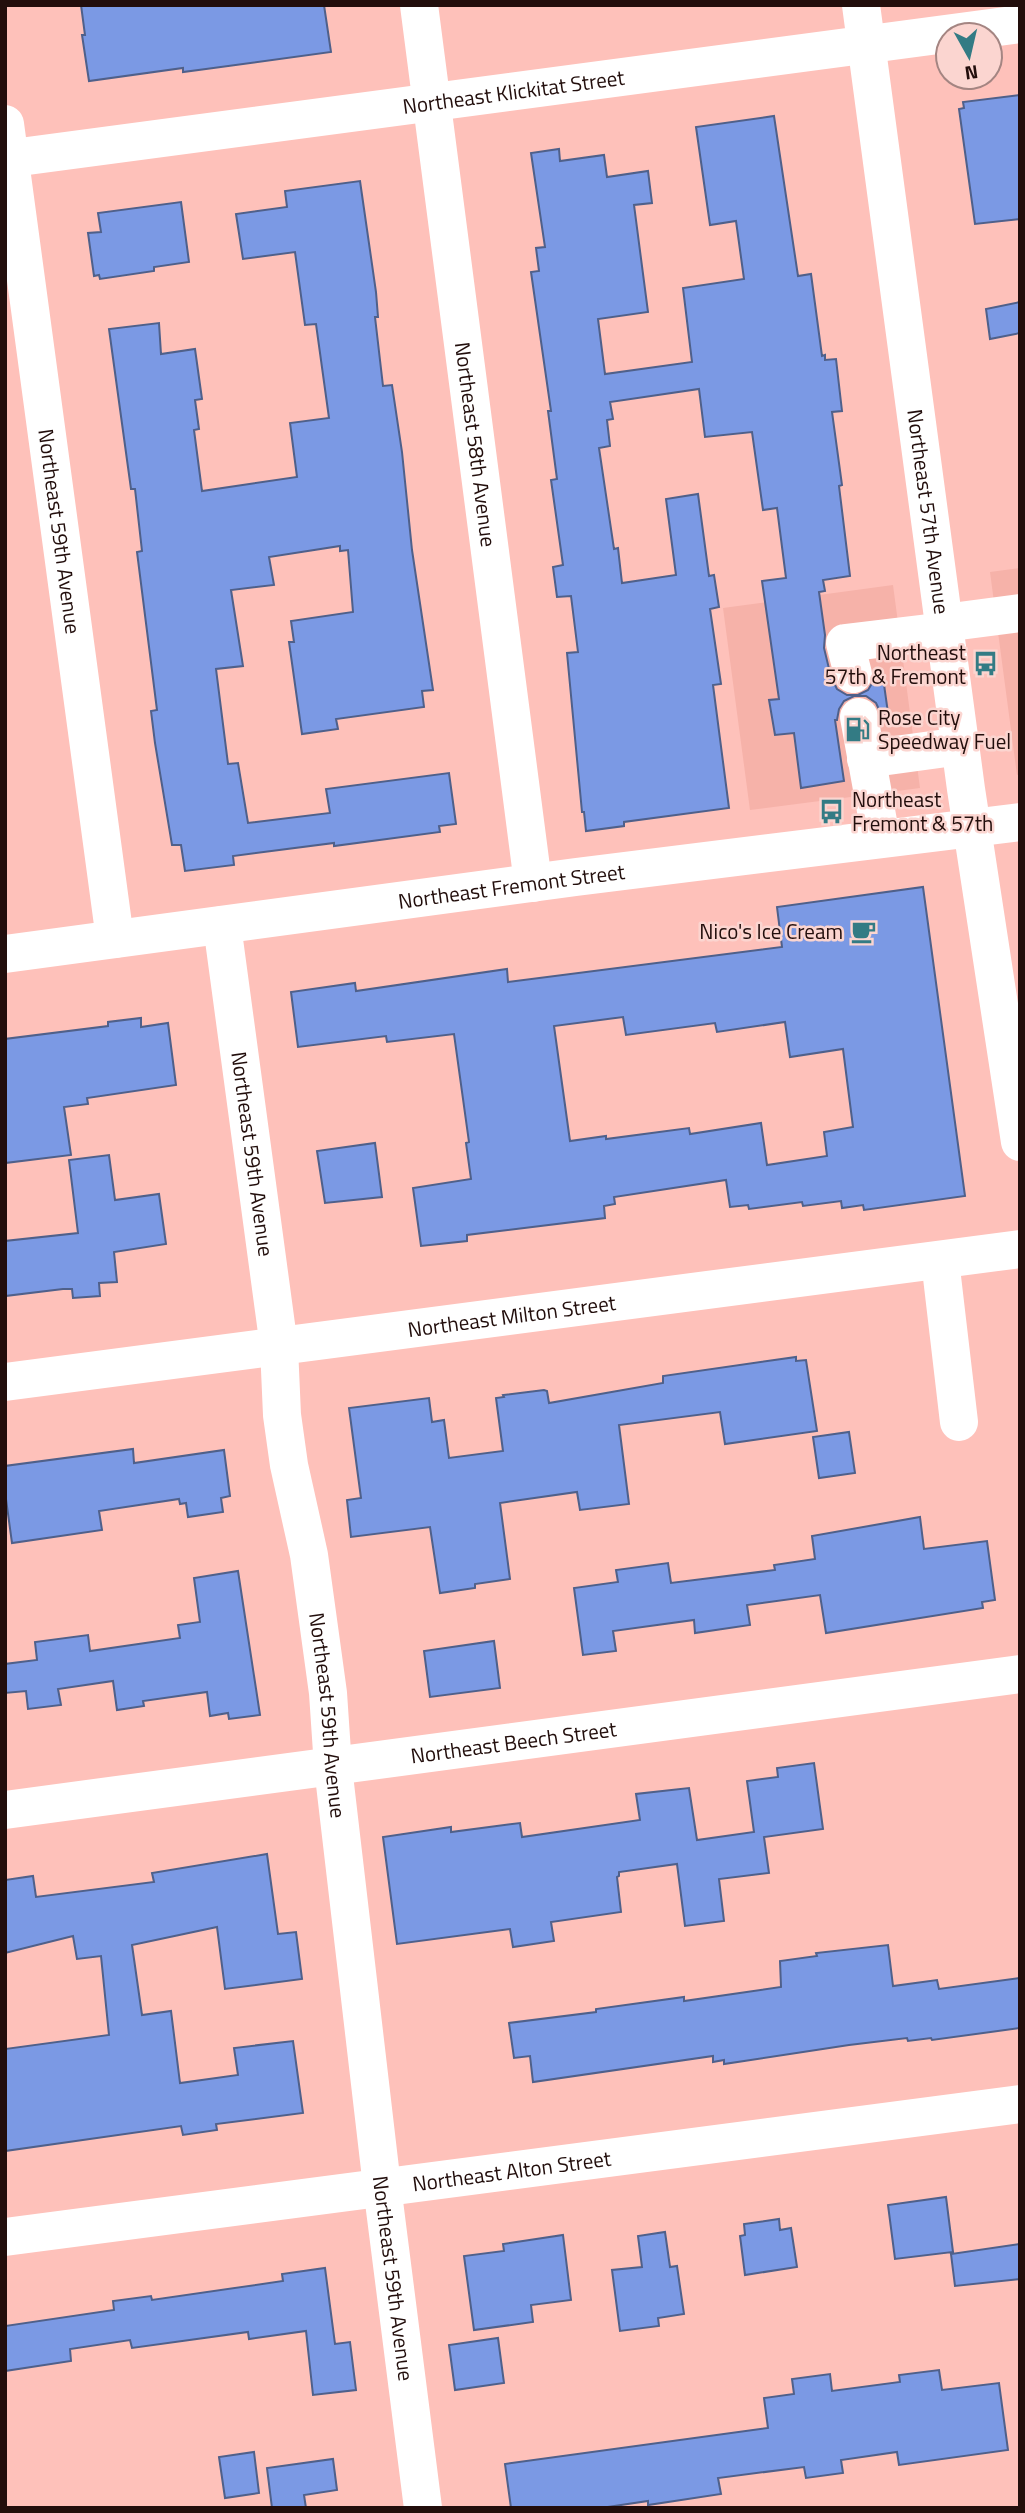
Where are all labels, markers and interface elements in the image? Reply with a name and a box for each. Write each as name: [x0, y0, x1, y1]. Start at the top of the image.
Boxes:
north arrow: [934, 21, 1004, 91]
text: N: [963, 58, 980, 89]
street label: Northeast Klickitat Street: [401, 61, 627, 122]
street label: Northeast 58th Avenue: [447, 340, 505, 549]
street label: Northeast 57th Avenue: [899, 407, 958, 616]
street label: Northeast 59th Avenue: [30, 427, 90, 636]
place label: Northeast 57th & Fremont: [825, 636, 967, 692]
bus stop icon: Northeast 57th & Fremont: [972, 650, 1000, 678]
place label: Rose City Speedway Fuel: [878, 701, 1011, 757]
fuel station icon: Rose City Speedway Fuel: [844, 715, 872, 743]
place label: Northeast Fremont & 57th: [852, 783, 993, 839]
bus stop icon: Northeast Fremont & 57th: [818, 797, 846, 825]
street label: Northeast Fremont Street: [396, 855, 627, 917]
place label: Nico's Ice Cream: [699, 915, 843, 947]
cafe icon: Nico's Ice Cream: [849, 917, 877, 945]
street label: Northeast 59th Avenue: [223, 1049, 283, 1258]
street label: Northeast Milton Street: [406, 1286, 618, 1345]
street label: Northeast 59th Avenue: [301, 1610, 355, 1820]
street label: Northeast Beech Street: [409, 1712, 619, 1772]
street label: Northeast Alton Street: [410, 2142, 614, 2199]
street label: Northeast 59th Avenue: [365, 2174, 423, 2383]

